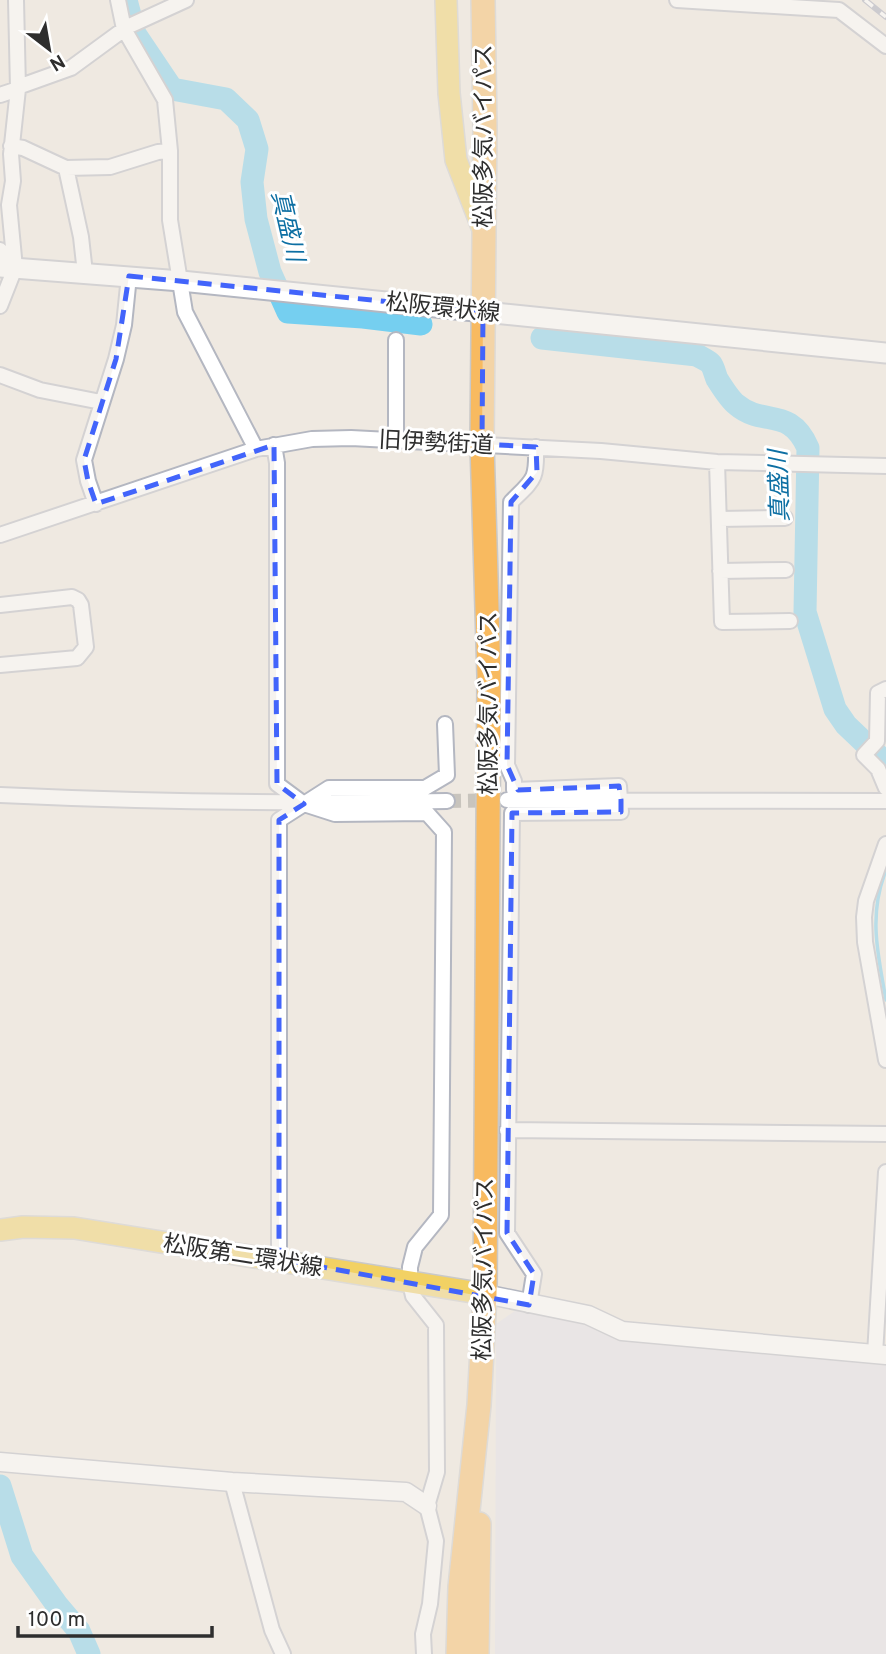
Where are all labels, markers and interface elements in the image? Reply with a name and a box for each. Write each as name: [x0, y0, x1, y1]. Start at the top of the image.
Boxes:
north arrow: [14, 14, 84, 84]
street label: 松阪多気バイパス: [471, 44, 500, 228]
text: N: [45, 48, 69, 76]
water label: 真盛川: [263, 188, 309, 268]
street label: 松阪環状線: [384, 289, 501, 330]
street label: 旧伊勢街道: [378, 427, 494, 462]
water label: 真盛川: [765, 446, 797, 522]
street label: 松阪多気バイパス: [476, 611, 505, 795]
street label: 松阪多気バイパス: [469, 1177, 502, 1361]
street label: 松阪第二環状線: [161, 1231, 324, 1284]
scale bar: [18, 1594, 212, 1638]
text: 100 m: [28, 1607, 85, 1634]

